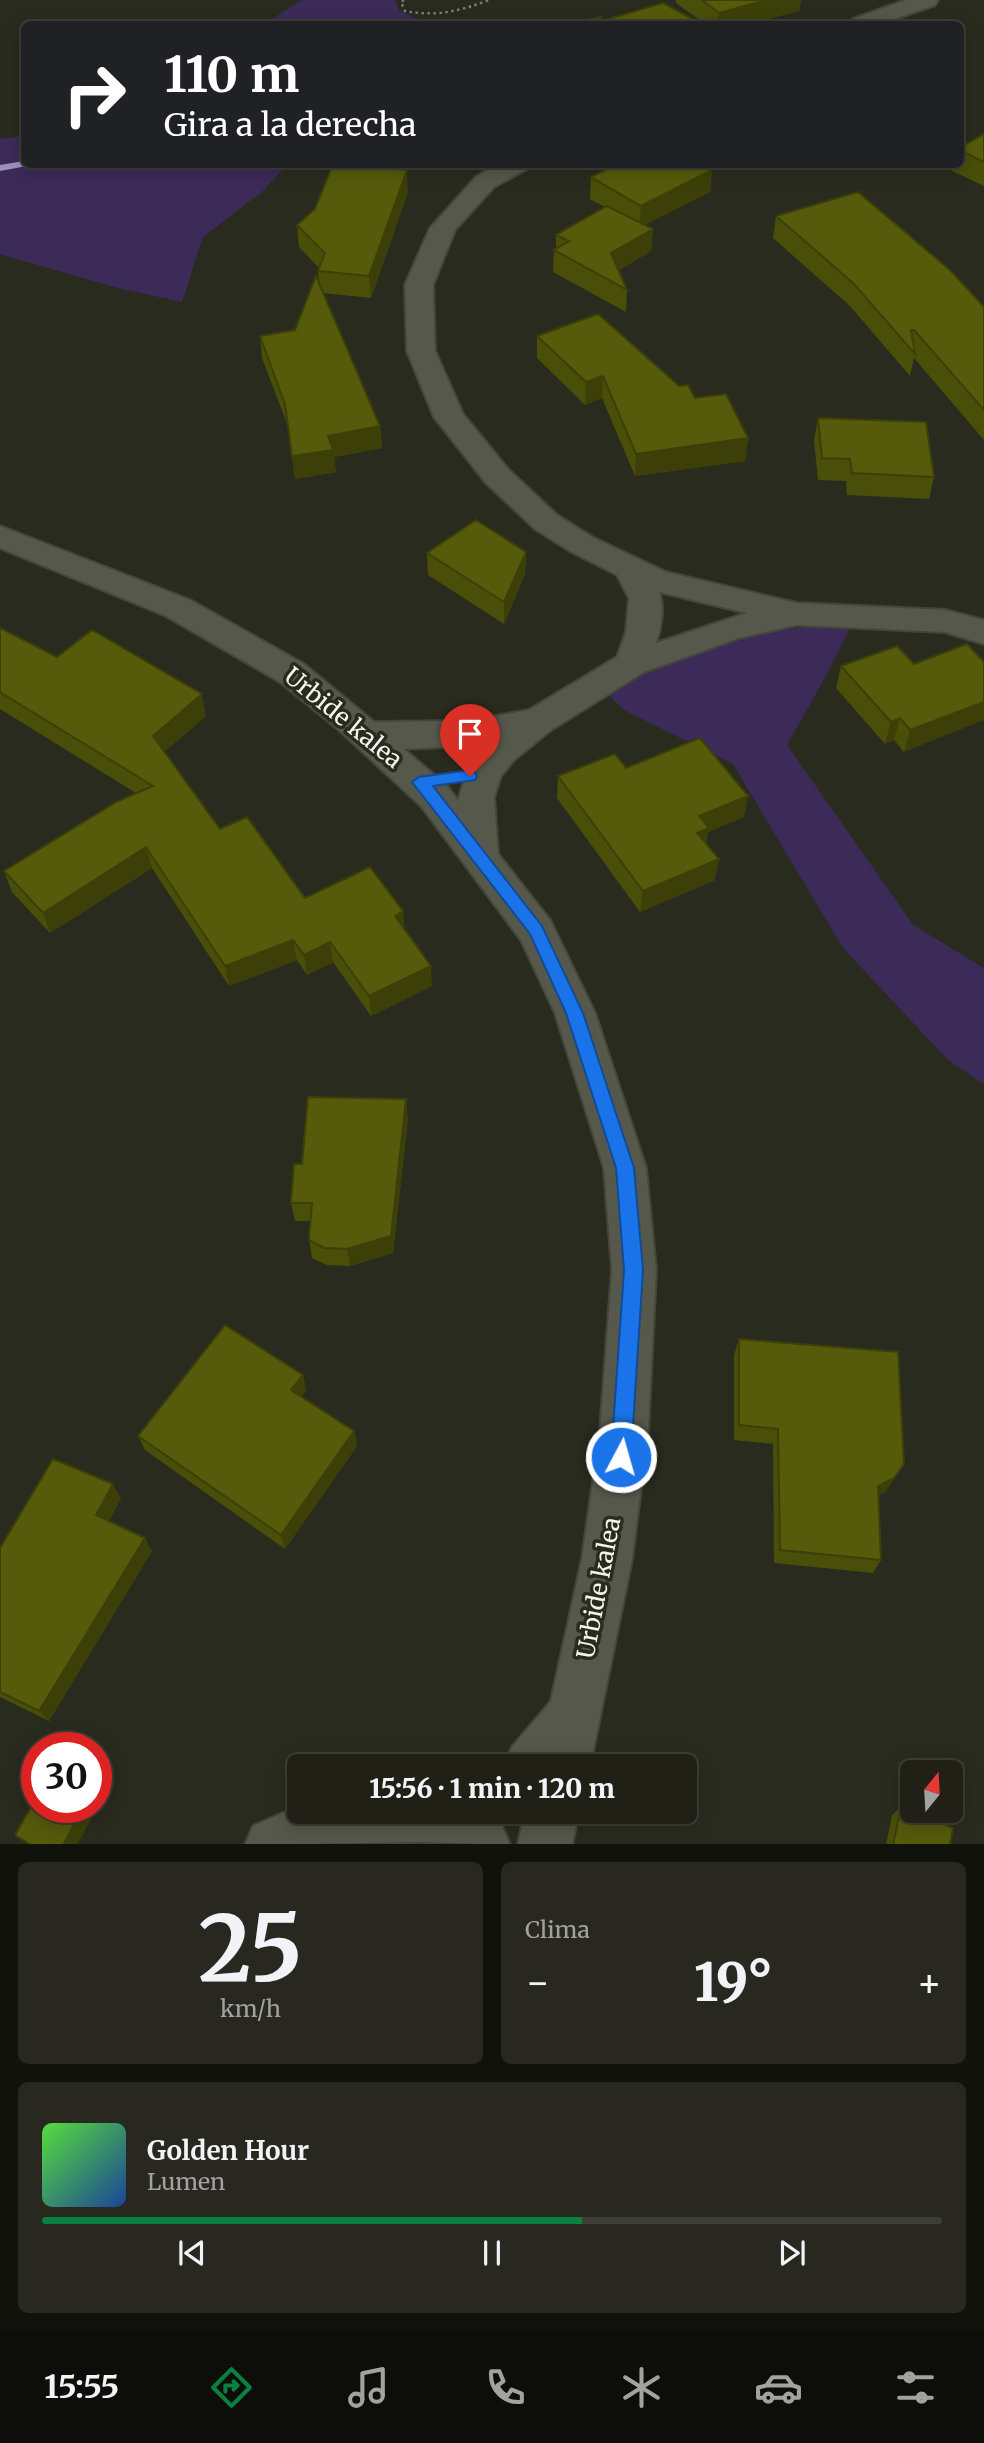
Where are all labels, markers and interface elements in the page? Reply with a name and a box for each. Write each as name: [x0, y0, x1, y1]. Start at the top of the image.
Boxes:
text: 110 m: [164, 44, 299, 105]
icon: right: [49, 49, 140, 140]
text: Gira a la derecha: [164, 105, 417, 145]
street label: Urbide kalea: [278, 660, 409, 775]
pin: [440, 704, 500, 776]
icon: arrive: [451, 715, 489, 753]
position arrow: [584, 1420, 658, 1494]
street label: Urbide kalea: [570, 1514, 627, 1661]
speed limit sign: 30: [21, 1732, 112, 1823]
north arrow: [900, 1760, 962, 1824]
map controls: [900, 1760, 963, 1823]
text: 15:56 · 1 min · 120 m: [369, 1772, 615, 1805]
text: 25: [198, 1891, 303, 2006]
text: Clima: [525, 1915, 590, 1944]
text: 19°: [694, 1950, 773, 2015]
text: −: [525, 1959, 550, 2006]
text: +: [917, 1959, 942, 2006]
text: km/h: [220, 1994, 281, 2023]
text: Golden Hour: [147, 2134, 309, 2167]
text: Lumen: [147, 2167, 225, 2196]
icon: previous: [173, 2234, 211, 2272]
icon: pause: [473, 2234, 511, 2272]
icon: next: [773, 2234, 811, 2272]
icon: directions: [207, 2363, 256, 2412]
icon: music: [344, 2363, 393, 2412]
icon: phone: [481, 2363, 530, 2412]
icon: climate: [617, 2363, 666, 2412]
icon: car: [754, 2363, 803, 2412]
icon: filters: [891, 2363, 940, 2412]
text: 15:55: [44, 2367, 119, 2407]

